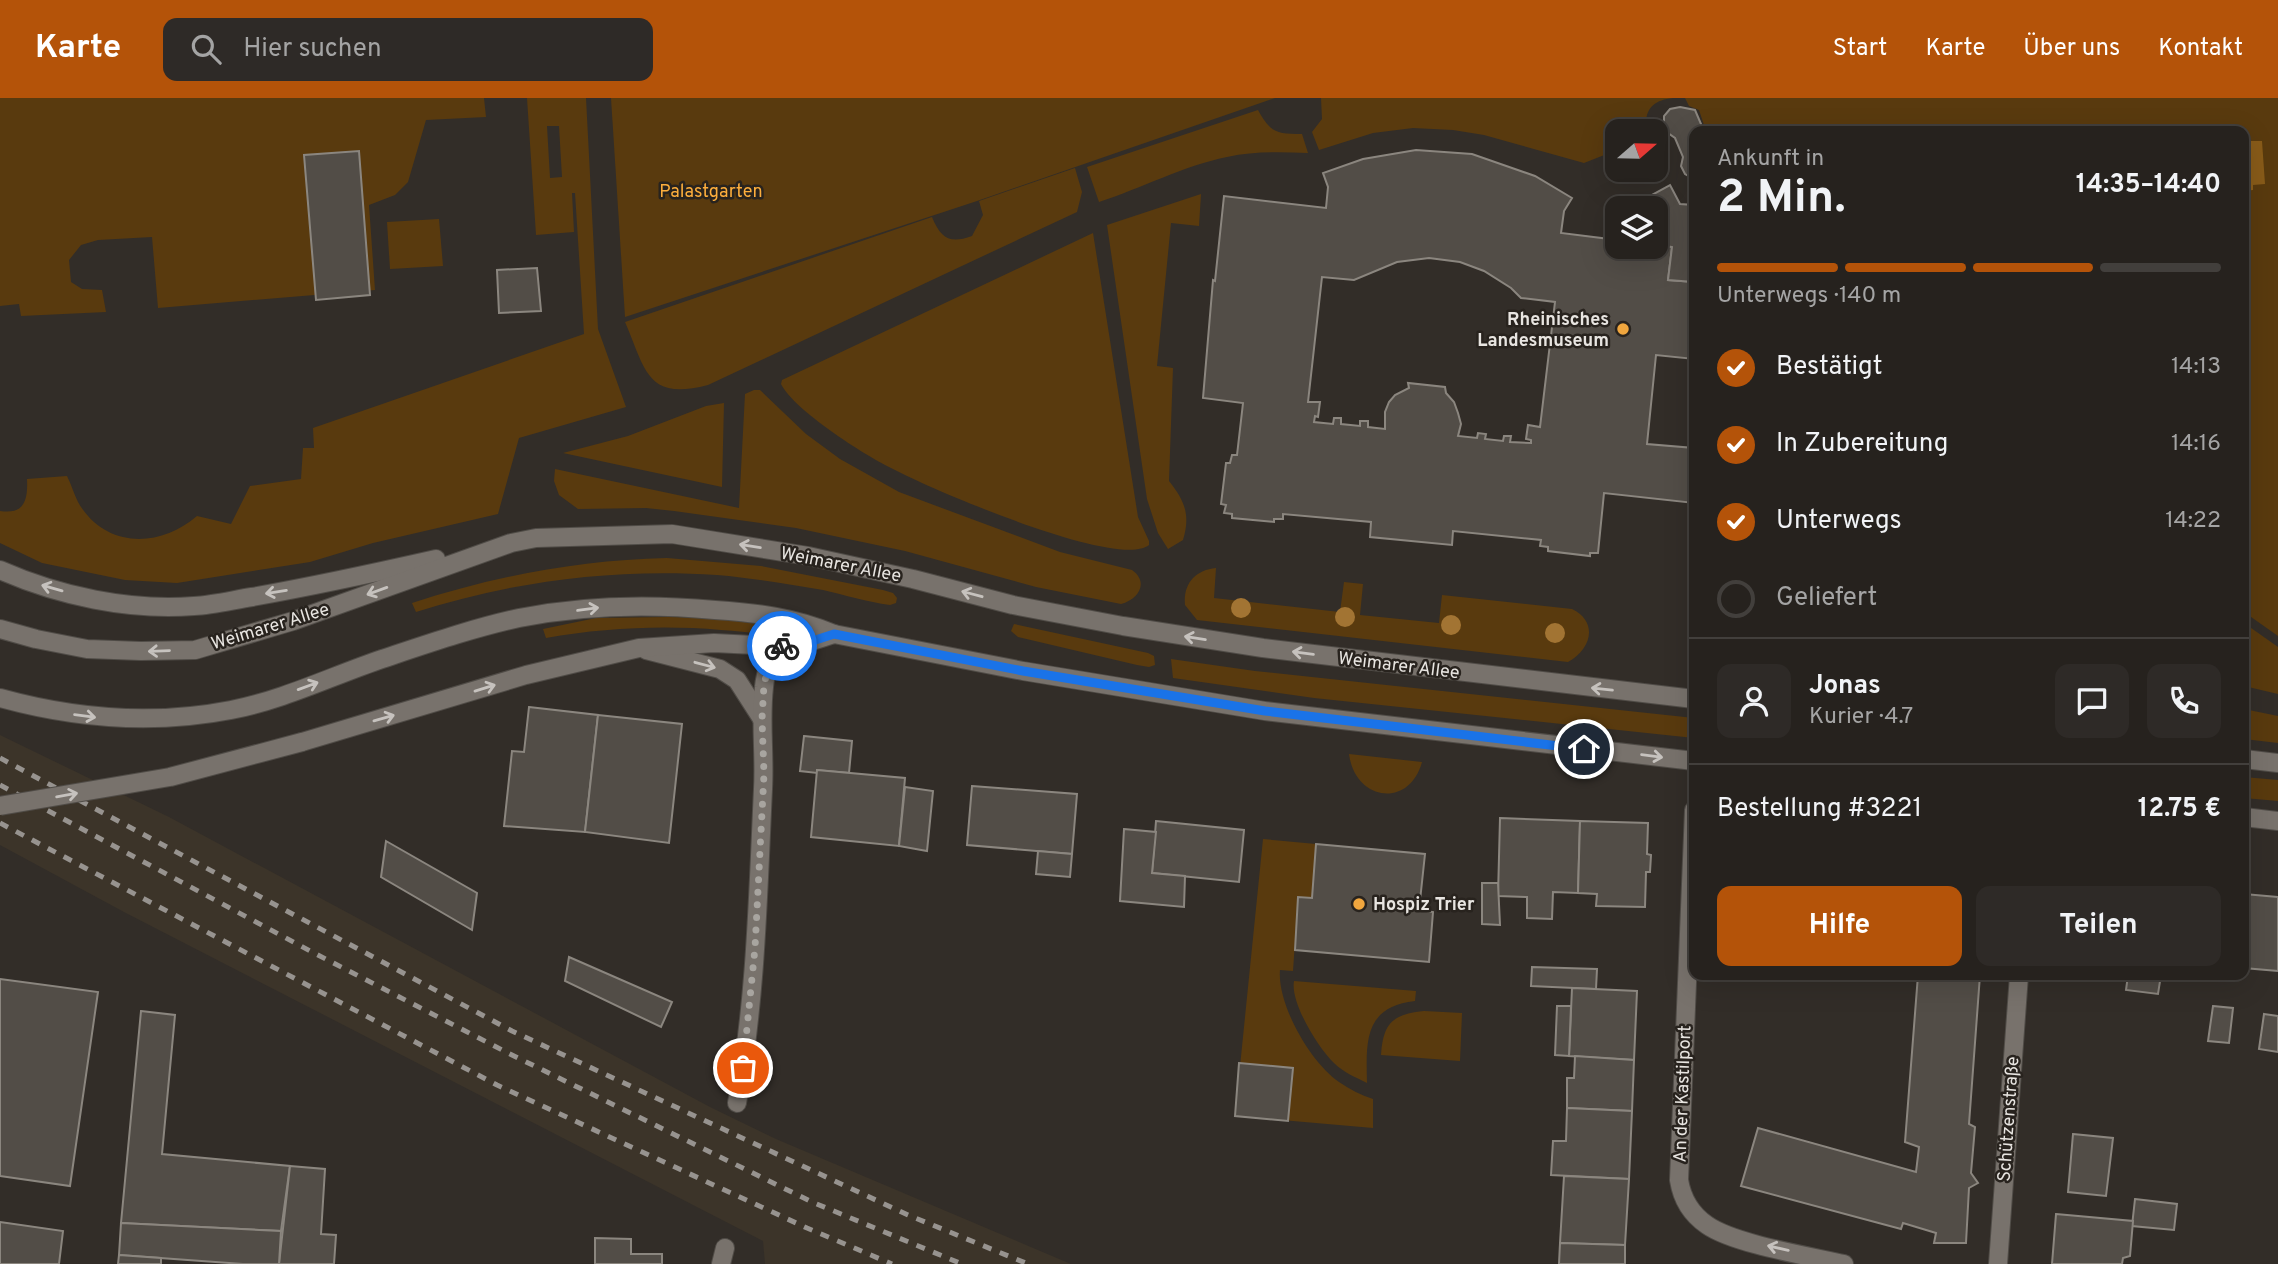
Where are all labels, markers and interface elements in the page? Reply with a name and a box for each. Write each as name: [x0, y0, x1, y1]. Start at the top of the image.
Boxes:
search box: [163, 18, 653, 81]
text: Karte: [35, 28, 121, 70]
icon: search: [187, 30, 225, 68]
text: Hier suchen: [243, 33, 382, 66]
text: Start: [1833, 34, 1887, 64]
text: Karte: [1925, 34, 1985, 64]
text: Über uns: [2023, 34, 2120, 64]
text: Kontakt: [2158, 34, 2243, 64]
north arrow: [1605, 119, 1668, 182]
map controls: [1605, 119, 1668, 259]
text: Ankunft in: [1717, 145, 1824, 174]
text: 14:35–14:40: [2076, 169, 2221, 202]
text: 2 Min.: [1717, 170, 1846, 229]
park label: Palastgarten: [659, 181, 763, 204]
button: layers: [1605, 196, 1668, 259]
text: Unterwegs · 140 m: [1717, 282, 1901, 311]
place label: Rheinisches Landesmuseum: [1477, 309, 1609, 353]
marker: Rheinisches Landesmuseum: [1615, 321, 1631, 337]
icon: check: [1717, 349, 1755, 387]
text: Bestätigt: [1776, 351, 1883, 384]
text: 14:13: [2171, 353, 2221, 382]
icon: check: [1717, 426, 1755, 464]
text: In Zubereitung: [1776, 428, 1948, 461]
text: 14:16: [2171, 430, 2221, 459]
icon: check: [1717, 503, 1755, 541]
text: Unterwegs: [1776, 505, 1902, 538]
text: 14:22: [2165, 507, 2221, 536]
one-way arrow: [739, 540, 762, 553]
street label: Weimarer Allee: [778, 543, 903, 588]
one-way arrow: [41, 581, 63, 594]
text: Geliefert: [1776, 582, 1877, 615]
one-way arrow: [367, 585, 389, 598]
one-way arrow: [265, 586, 288, 599]
one-way arrow: [961, 587, 984, 600]
street label: Weimarer Allee: [209, 599, 332, 656]
one-way arrow: [576, 602, 599, 615]
courier: [747, 611, 817, 681]
icon: bike: [763, 627, 801, 665]
one-way arrow: [1184, 631, 1207, 644]
one-way arrow: [148, 644, 171, 657]
one-way arrow: [1292, 647, 1315, 660]
street label: Weimarer Allee: [1337, 648, 1461, 685]
one-way arrow: [694, 659, 716, 672]
button: person: [1717, 664, 1791, 738]
button: chat: [2055, 664, 2129, 738]
button: phone: [2147, 664, 2221, 738]
text: Jonas: [1809, 670, 1881, 703]
one-way arrow: [297, 678, 318, 691]
one-way arrow: [474, 680, 496, 693]
one-way arrow: [1591, 682, 1614, 695]
text: Kurier · 4.7: [1809, 703, 1913, 732]
one-way arrow: [73, 709, 96, 722]
one-way arrow: [373, 710, 395, 723]
pin: [1554, 719, 1614, 779]
icon: home: [1565, 730, 1603, 768]
one-way arrow: [1640, 750, 1663, 763]
one-way arrow: [55, 788, 78, 801]
text: Bestellung #3221: [1717, 793, 1922, 826]
text: 12.75 €: [2138, 793, 2221, 826]
button: Hilfe: [1717, 886, 1962, 966]
button: Teilen: [1976, 886, 2221, 966]
place label: Hospiz Trier: [1373, 894, 1475, 917]
marker: Hospiz Trier: [1351, 896, 1367, 912]
street label: An der Kastilport: [1670, 1025, 1697, 1163]
pin: [713, 1038, 773, 1098]
icon: bag: [724, 1049, 762, 1087]
street label: Schützenstraße: [1994, 1056, 2025, 1182]
one-way arrow: [1767, 1241, 1790, 1254]

